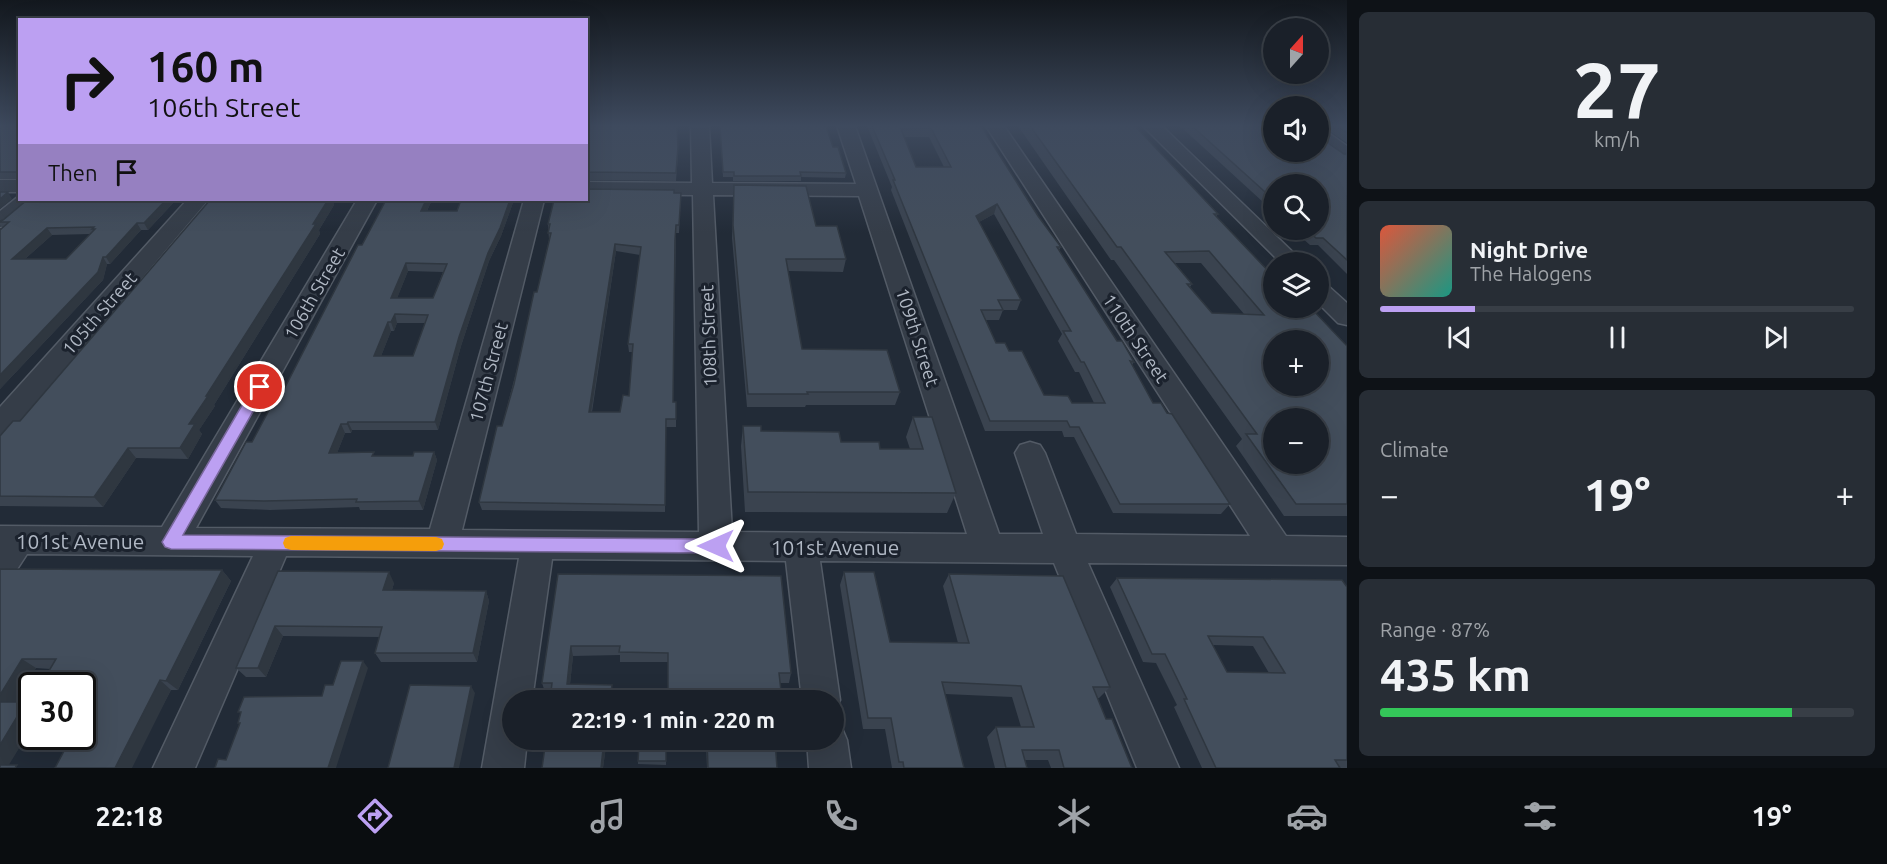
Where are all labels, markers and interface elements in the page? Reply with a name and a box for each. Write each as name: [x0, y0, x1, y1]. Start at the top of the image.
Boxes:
north arrow: [1263, 18, 1329, 84]
map controls: [1263, 18, 1329, 474]
icon: right: [48, 42, 126, 120]
text: 160 m: [147, 43, 264, 90]
text: 27: [1573, 45, 1661, 133]
text: 106th Street: [147, 92, 300, 122]
button: sound: [1263, 96, 1329, 162]
text: km/h: [1594, 128, 1640, 151]
icon: arrive: [110, 156, 143, 189]
text: Then: [48, 160, 98, 185]
button: search: [1263, 174, 1329, 240]
text: Night Drive: [1470, 237, 1588, 262]
street label: 106th Street: [280, 244, 348, 342]
button: layers: [1263, 252, 1329, 318]
text: The Halogens: [1470, 262, 1592, 285]
street label: 105th Street: [58, 268, 140, 358]
street label: 108th Street: [696, 285, 720, 387]
street label: 109th Street: [893, 285, 943, 389]
street label: 110th Street: [1099, 290, 1173, 386]
street label: 107th Street: [465, 320, 511, 424]
icon: previous: [1443, 321, 1476, 354]
icon: pause: [1601, 321, 1634, 354]
icon: next: [1759, 321, 1792, 354]
button: +: [1263, 330, 1329, 396]
pin: [234, 361, 285, 412]
icon: arrive: [243, 370, 276, 403]
button: −: [1263, 408, 1329, 474]
text: Climate: [1380, 438, 1449, 461]
text: 19°: [1584, 469, 1650, 520]
text: −: [1380, 476, 1399, 513]
text: +: [1835, 476, 1854, 513]
position arrow: [684, 514, 748, 578]
street label: 101st Avenue: [16, 529, 144, 553]
street label: 101st Avenue: [771, 535, 899, 559]
text: Range · 87%: [1380, 618, 1490, 641]
text: 435 km: [1380, 649, 1531, 700]
speed limit sign: 30: [18, 672, 96, 750]
text: 22:19 · 1 min · 220 m: [571, 707, 775, 732]
icon: directions: [354, 795, 396, 837]
icon: music: [587, 795, 629, 837]
icon: phone: [820, 795, 862, 837]
icon: climate: [1053, 795, 1095, 837]
icon: car: [1286, 795, 1328, 837]
icon: filters: [1519, 795, 1561, 837]
text: 22:18: [95, 801, 163, 831]
text: 19°: [1751, 801, 1791, 831]

